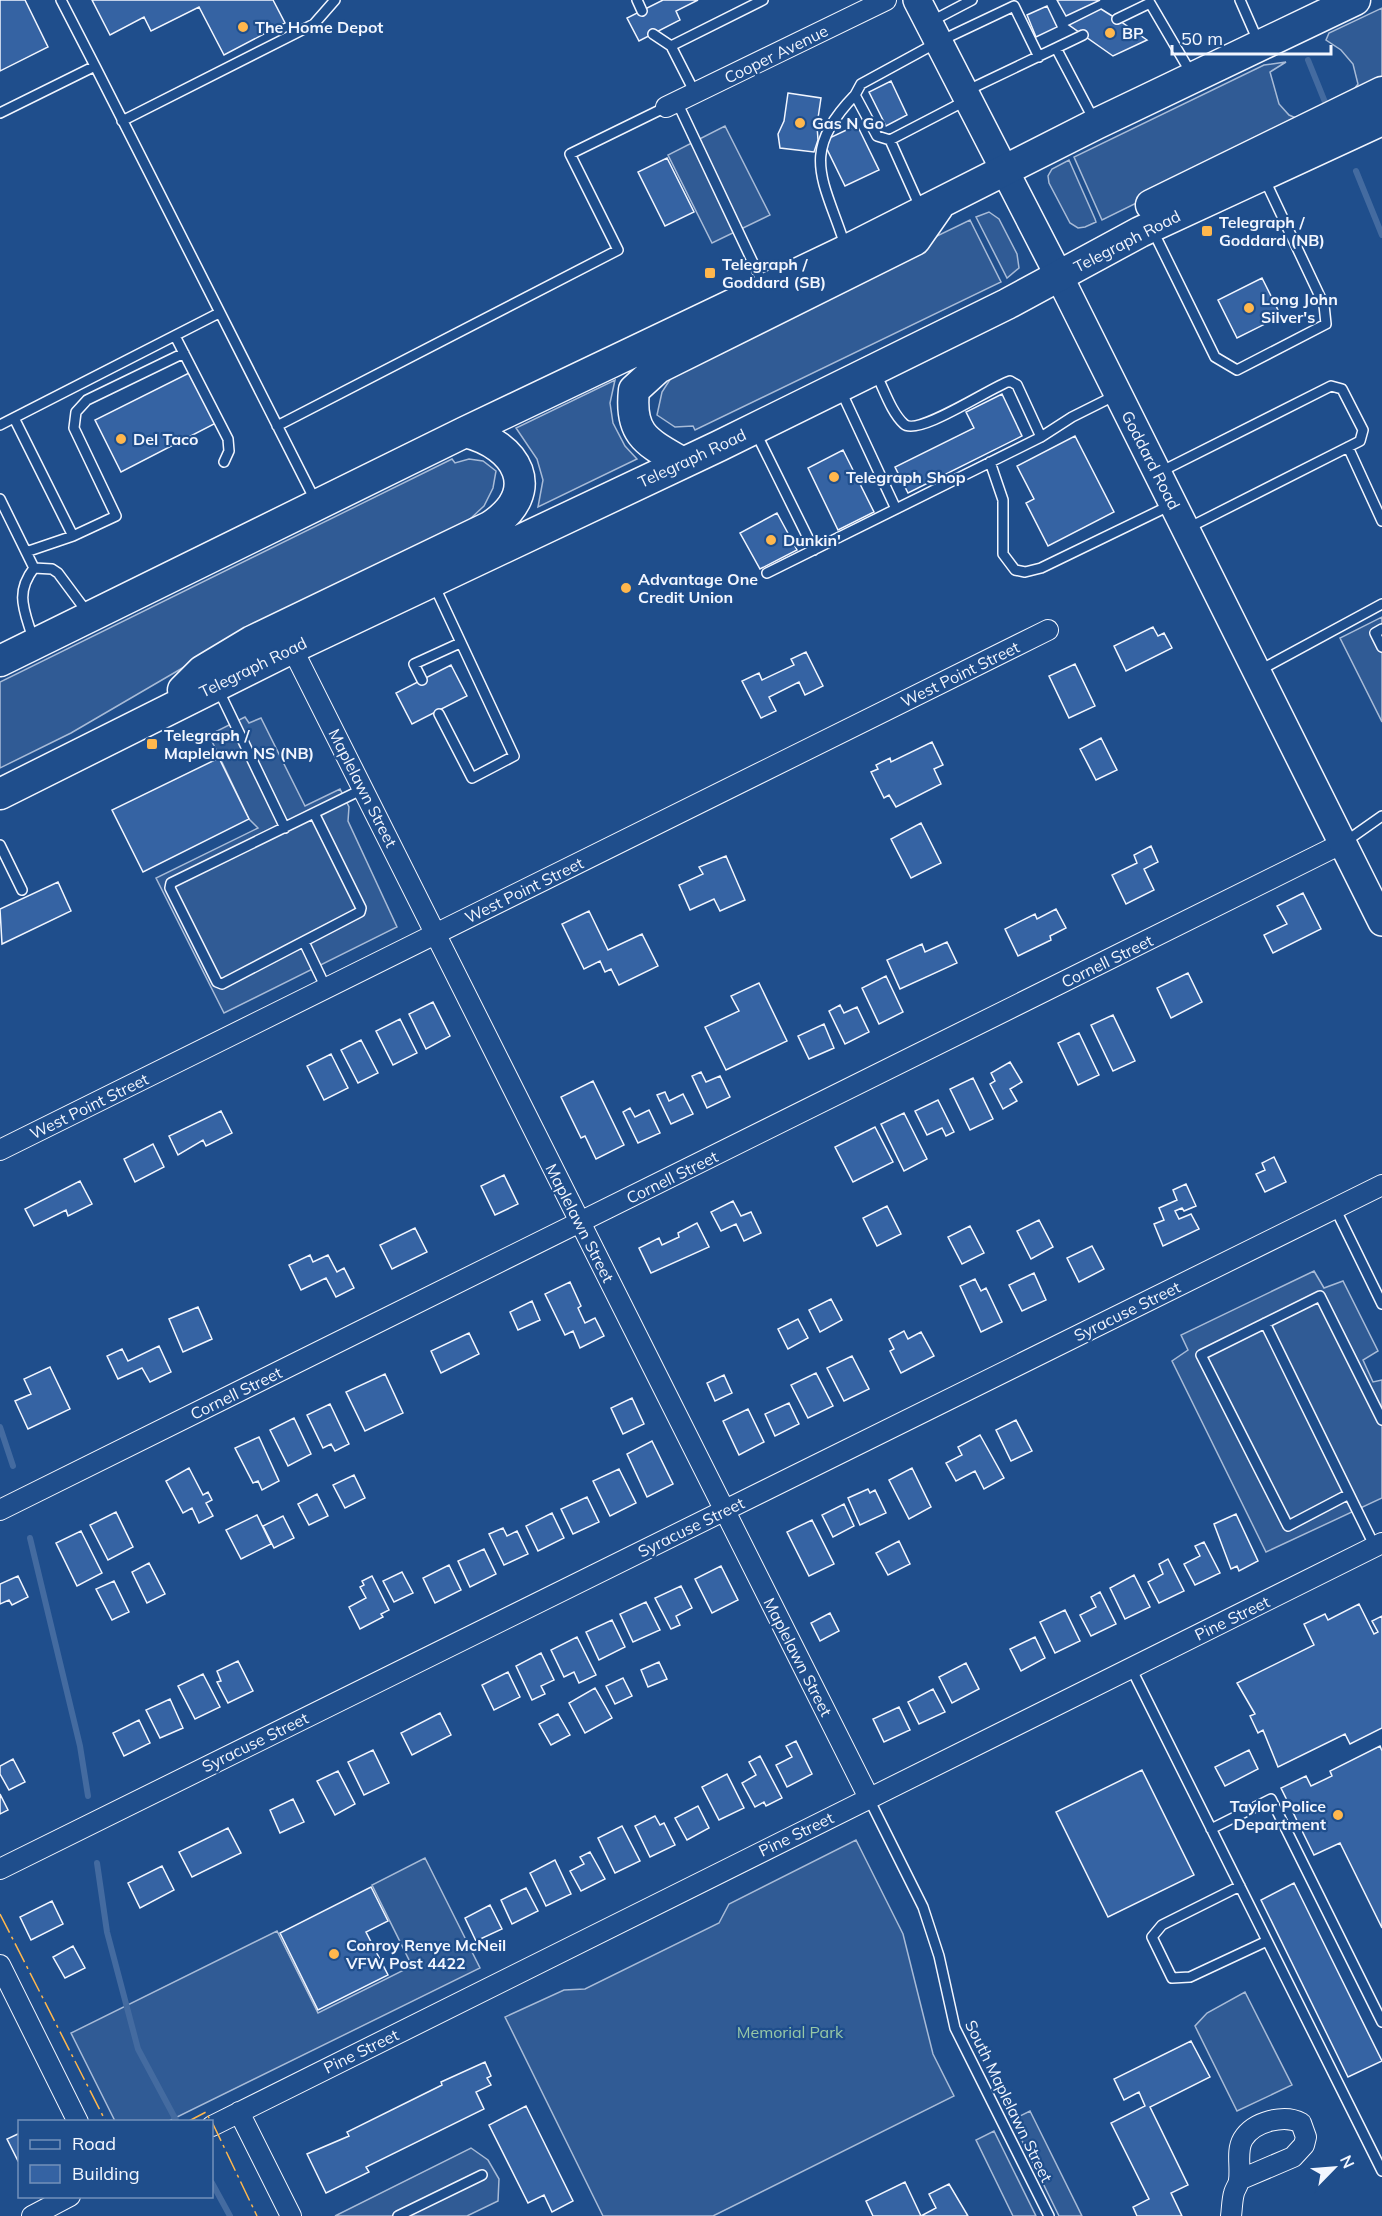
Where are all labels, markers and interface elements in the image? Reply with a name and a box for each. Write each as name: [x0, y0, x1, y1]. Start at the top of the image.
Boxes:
place label: The Home Depot: [255, 17, 383, 37]
scale bar: [1172, 18, 1331, 56]
marker: The Home Depot: [236, 20, 250, 34]
street label: Cooper Avenue: [721, 20, 831, 88]
place label: BP: [1122, 23, 1144, 43]
marker: BP: [1103, 26, 1117, 40]
text: 50 m: [1181, 27, 1223, 50]
place label: Gas N Go: [812, 113, 884, 133]
marker: Gas N Go: [793, 116, 807, 130]
street label: Telegraph Road: [1070, 206, 1184, 276]
place label: Telegraph / Goddard (NB): [1219, 212, 1325, 250]
marker: Telegraph / Goddard (NB): [1200, 224, 1214, 238]
place label: Telegraph / Goddard (SB): [722, 254, 826, 292]
marker: Telegraph / Goddard (SB): [703, 266, 717, 280]
place label: Long John Silver's: [1261, 289, 1338, 327]
marker: Long John Silver's: [1242, 301, 1256, 315]
street label: Goddard Road: [1117, 407, 1185, 513]
street label: Telegraph Road: [635, 424, 749, 492]
place label: Del Taco: [133, 429, 198, 449]
marker: Del Taco: [114, 432, 128, 446]
place label: Telegraph Shop: [846, 467, 966, 487]
marker: Telegraph Shop: [827, 470, 841, 484]
place label: Dunkin': [783, 530, 841, 550]
marker: Dunkin': [764, 533, 778, 547]
place label: Advantage One Credit Union: [638, 569, 758, 607]
marker: Advantage One Credit Union: [619, 581, 633, 595]
street label: Telegraph Road: [196, 632, 310, 702]
street label: West Point Street: [897, 636, 1023, 711]
place label: Telegraph / Maplelawn NS (NB): [164, 725, 314, 763]
street label: Maplelawn Street: [324, 725, 402, 851]
marker: Telegraph / Maplelawn NS (NB): [145, 737, 159, 751]
street label: West Point Street: [461, 852, 587, 927]
street label: Cornell Street: [1058, 930, 1156, 992]
street label: West Point Street: [26, 1068, 152, 1143]
street label: Cornell Street: [623, 1146, 721, 1208]
street label: Maplelawn Street: [541, 1160, 619, 1286]
street label: Syracuse Street: [1071, 1276, 1184, 1345]
street label: Cornell Street: [187, 1362, 285, 1424]
street label: Syracuse Street: [635, 1492, 748, 1561]
street label: Pine Street: [1191, 1591, 1273, 1645]
street label: Maplelawn Street: [759, 1594, 837, 1720]
street label: Syracuse Street: [199, 1707, 312, 1776]
place label: Taylor Police Department: [1230, 1796, 1326, 1834]
street label: Pine Street: [755, 1807, 837, 1861]
marker: Taylor Police Department: [1331, 1808, 1345, 1822]
place label: Conroy Renye McNeil VFW Post 4422: [345, 1935, 506, 1973]
marker: Conroy Renye McNeil VFW Post 4422: [327, 1947, 341, 1961]
street label: South Maplelawn Street: [961, 2017, 1057, 2186]
park label: Memorial Park: [737, 2022, 844, 2042]
street label: Pine Street: [320, 2024, 402, 2078]
legend: [18, 2120, 213, 2198]
text: Road: [72, 2132, 116, 2155]
north arrow: [1304, 2138, 1364, 2198]
text: N: [1336, 2152, 1359, 2171]
text: Building: [72, 2162, 140, 2185]

